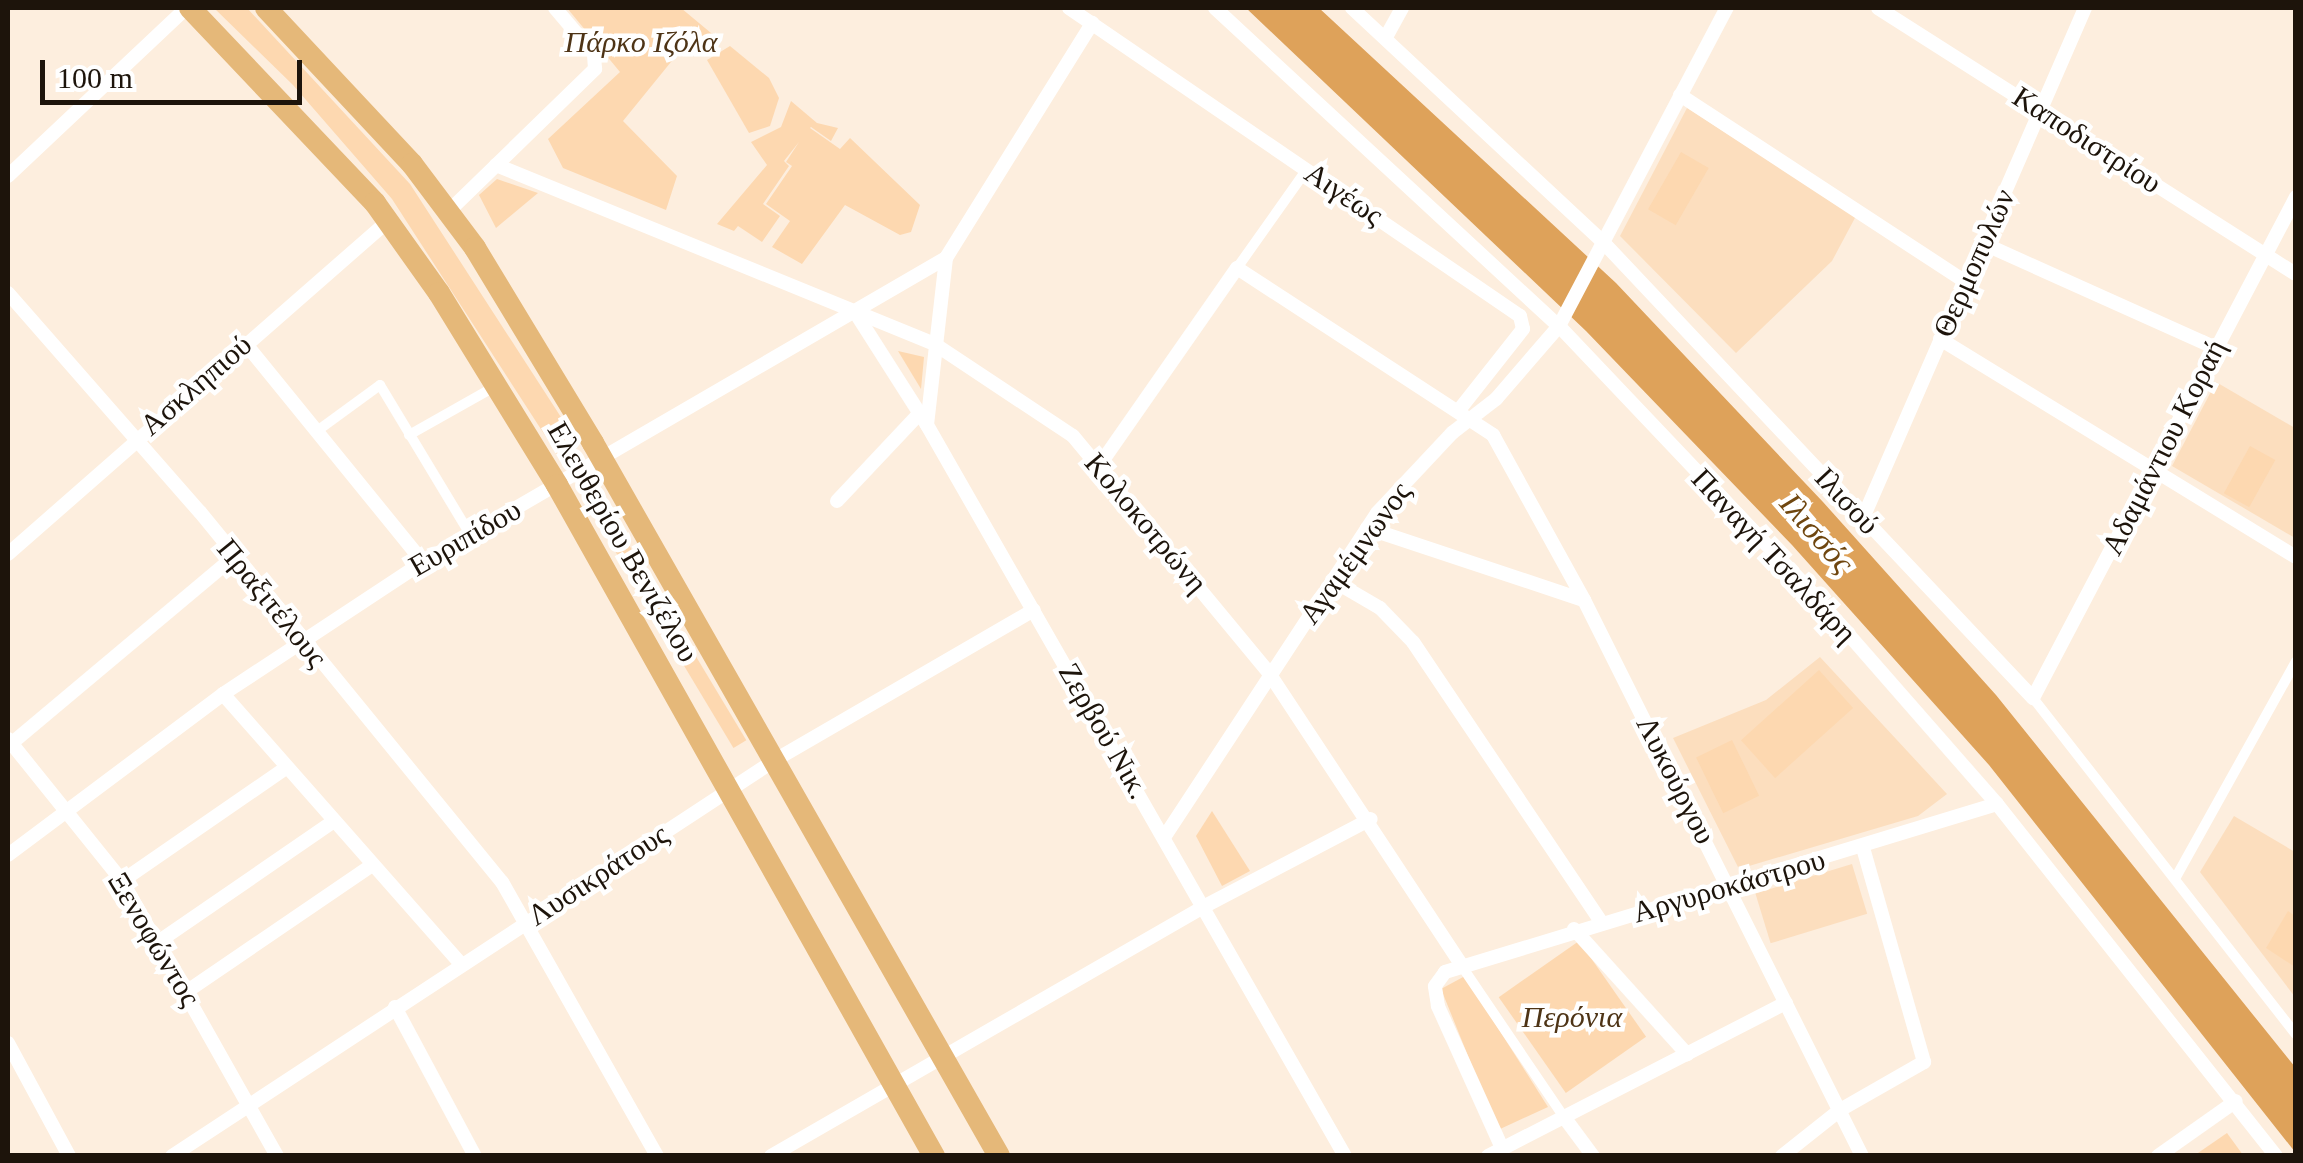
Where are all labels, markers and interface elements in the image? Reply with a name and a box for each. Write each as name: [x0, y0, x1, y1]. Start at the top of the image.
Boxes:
park label: Πάρκο Ιζόλα: [565, 24, 717, 60]
scale bar: [45, 40, 308, 102]
text: 100 m: [57, 61, 133, 94]
street label: Καποδιστρίου: [2006, 79, 2168, 201]
street label: Αιγέως: [1298, 155, 1390, 233]
street label: Θερμοπυλών: [1925, 183, 2023, 343]
street label: Ασκληπιού: [133, 327, 259, 443]
street label: Αδαμάντιου Κοραή: [2094, 333, 2234, 561]
street label: Ελευθερίου Βενιζέλου: [540, 416, 706, 668]
street label: Κολοκοτρώνη: [1077, 446, 1215, 600]
street label: Ιλισού: [1807, 460, 1887, 542]
street label: Παναγή Τσαλδάρη: [1684, 461, 1864, 651]
street label: Αγαμέμνωνος: [1291, 475, 1419, 631]
water label: Ιλισσός: [1772, 485, 1862, 581]
street label: Ευριπίδου: [403, 492, 527, 584]
street label: Πραξιτέλους: [209, 532, 335, 674]
street label: Ζερβού Νικ.: [1051, 657, 1157, 805]
street label: Λυκούργου: [1628, 710, 1724, 850]
street label: Λυσικράτους: [521, 816, 675, 934]
street label: Αργυροκάστρου: [1629, 841, 1829, 931]
street label: Ξενοφώντος: [100, 865, 208, 1013]
park label: Περόνια: [1522, 999, 1622, 1035]

